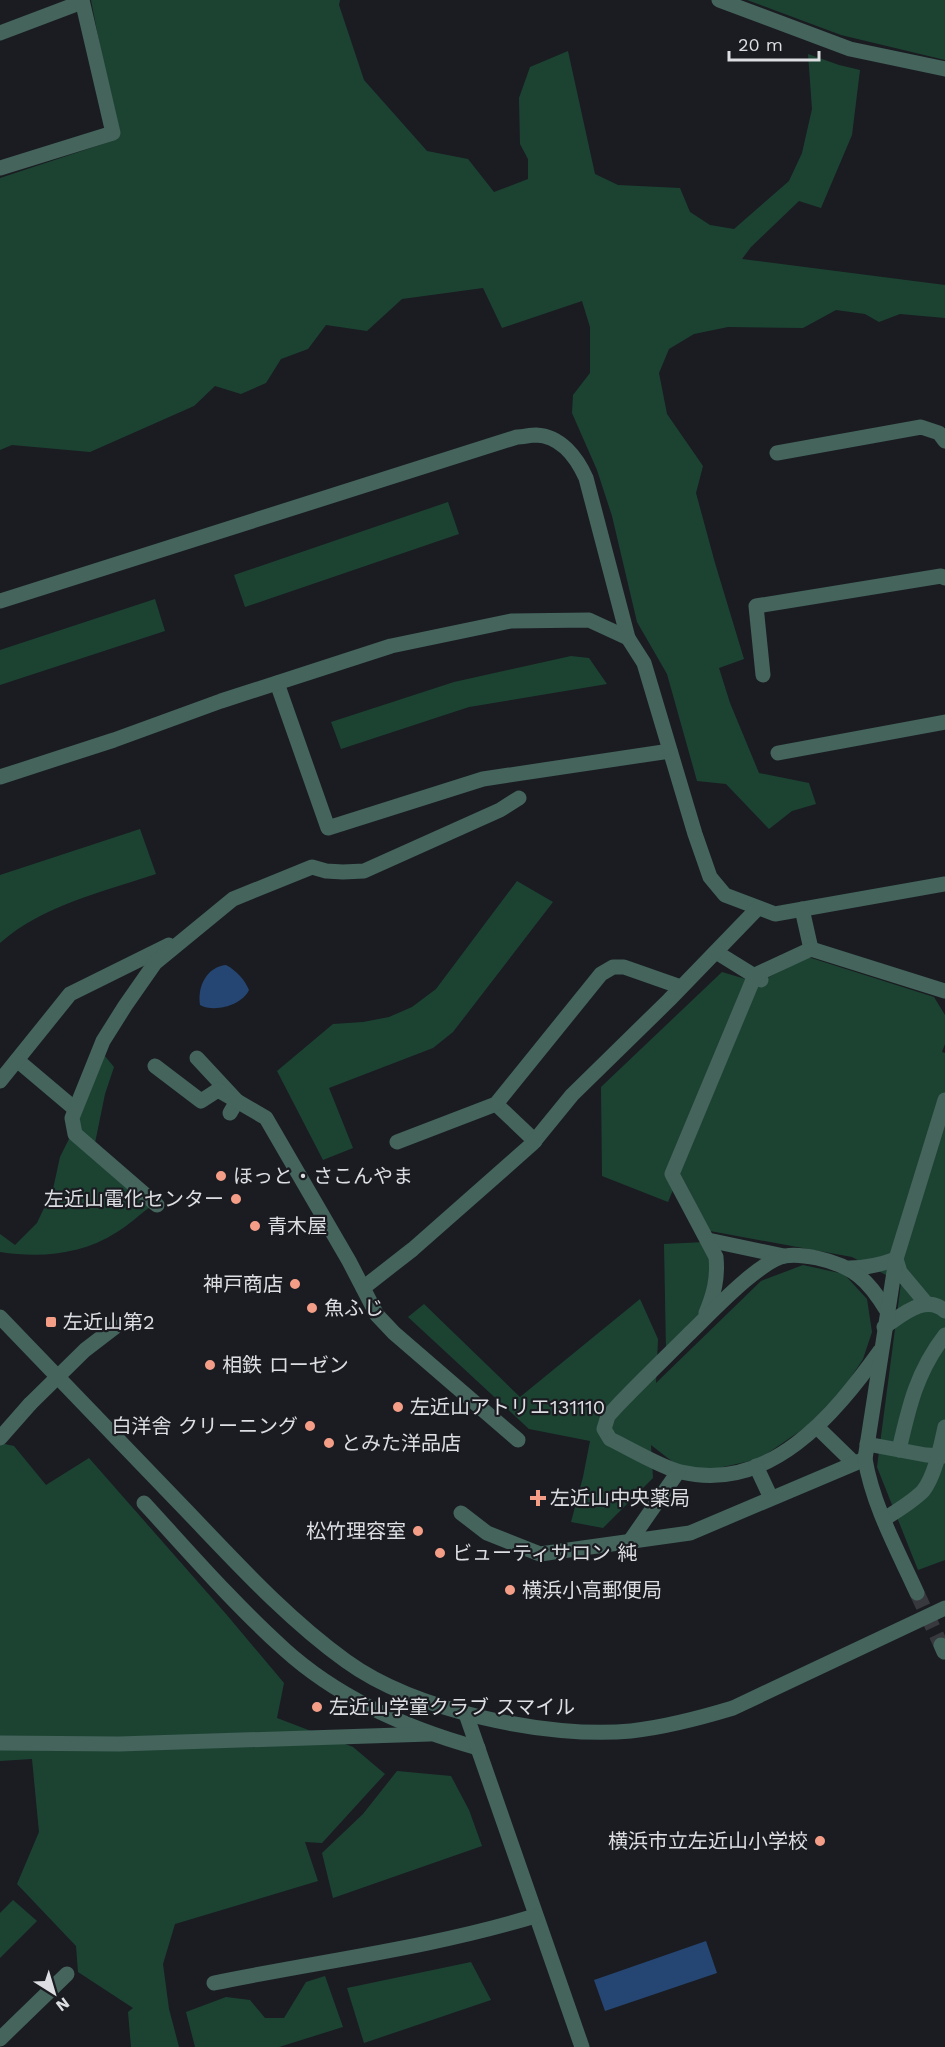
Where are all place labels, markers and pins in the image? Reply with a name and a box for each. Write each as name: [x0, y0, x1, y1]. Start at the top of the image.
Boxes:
place label: ほっと・さこんやま: [233, 1164, 413, 1188]
marker: ほっと・さこんやま: [214, 1169, 228, 1183]
place label: 左近山電化センター: [44, 1187, 224, 1211]
marker: 左近山電化センター: [229, 1192, 243, 1206]
place label: 青木屋: [267, 1214, 327, 1238]
marker: 青木屋: [248, 1219, 262, 1233]
place label: 神戸商店: [203, 1272, 283, 1296]
marker: 神戸商店: [288, 1277, 302, 1291]
place label: 魚ふじ: [324, 1296, 384, 1320]
marker: 魚ふじ: [305, 1301, 319, 1315]
place label: 左近山第2: [63, 1310, 155, 1334]
marker: 左近山第2: [44, 1315, 58, 1329]
place label: 相鉄 ローゼン: [222, 1353, 349, 1377]
marker: 相鉄 ローゼン: [203, 1358, 217, 1372]
place label: 左近山アトリエ131110: [410, 1395, 605, 1419]
marker: 左近山アトリエ131110: [391, 1400, 405, 1414]
place label: 白洋舎 クリーニング: [111, 1414, 298, 1438]
marker: 白洋舎 クリーニング: [303, 1419, 317, 1433]
place label: とみた洋品店: [341, 1431, 461, 1455]
marker: とみた洋品店: [322, 1436, 336, 1450]
place label: 左近山中央薬局: [550, 1486, 690, 1510]
marker: 左近山中央薬局: [531, 1491, 545, 1505]
place label: 松竹理容室: [306, 1519, 406, 1543]
marker: 松竹理容室: [411, 1524, 425, 1538]
place label: ビューティサロン 純: [452, 1541, 638, 1565]
marker: ビューティサロン 純: [433, 1546, 447, 1560]
place label: 横浜小高郵便局: [522, 1578, 662, 1602]
marker: 横浜小高郵便局: [503, 1583, 517, 1597]
place label: 左近山学童クラブ スマイル: [329, 1695, 575, 1719]
marker: 左近山学童クラブ スマイル: [310, 1700, 324, 1714]
place label: 横浜市立左近山小学校: [608, 1829, 808, 1853]
marker: 横浜市立左近山小学校: [813, 1834, 827, 1848]

